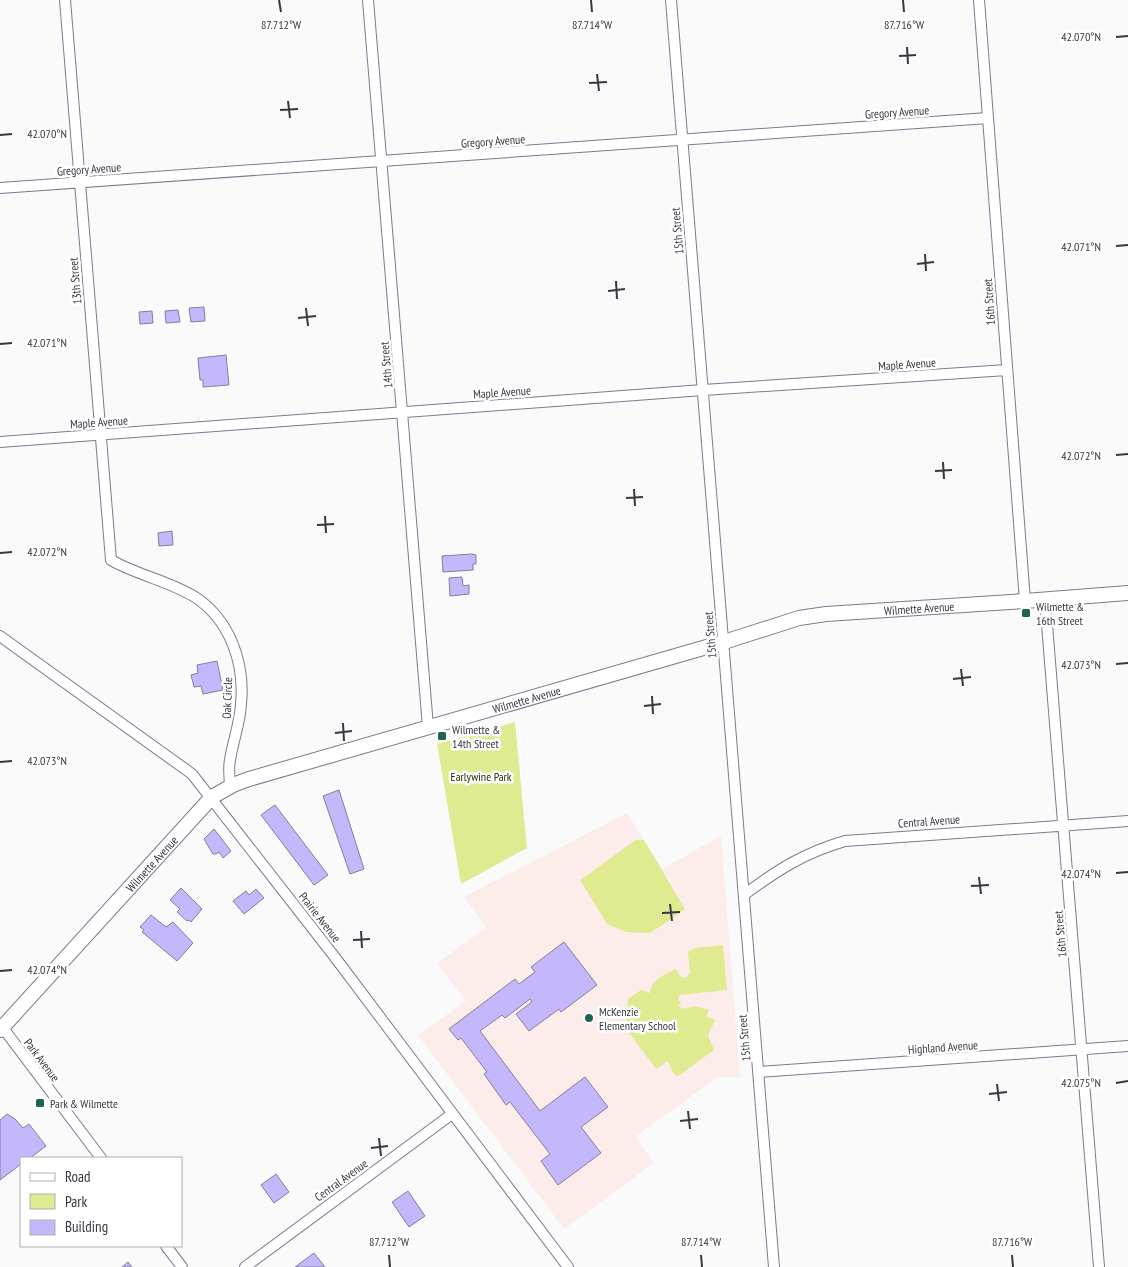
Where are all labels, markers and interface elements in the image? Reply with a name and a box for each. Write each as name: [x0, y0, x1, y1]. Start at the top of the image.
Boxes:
text: 87.712°W: [261, 17, 301, 32]
text: 87.714°W: [572, 17, 612, 32]
text: 87.716°W: [884, 17, 924, 32]
text: 42.070°N: [1061, 29, 1101, 44]
street label: Gregory Avenue: [864, 102, 930, 122]
text: 42.070°N: [27, 126, 67, 141]
street label: Gregory Avenue: [460, 131, 526, 151]
street label: Gregory Avenue: [56, 159, 122, 179]
street label: 15th Street: [667, 206, 687, 255]
text: 42.071°N: [1061, 239, 1101, 254]
street label: 13th Street: [65, 256, 85, 305]
street label: 16th Street: [980, 277, 998, 326]
text: 42.071°N: [27, 335, 67, 350]
street label: 14th Street: [376, 340, 396, 389]
street label: Maple Avenue: [878, 354, 936, 374]
street label: Maple Avenue: [473, 382, 531, 402]
street label: Maple Avenue: [70, 412, 128, 432]
text: 42.072°N: [1061, 448, 1101, 463]
text: 42.072°N: [27, 544, 67, 559]
street label: Wilmette Avenue: [883, 598, 955, 618]
place label: Wilmette & 16th Street: [1036, 599, 1084, 628]
marker: Wilmette & 16th Street: [1020, 607, 1032, 619]
street label: 15th Street: [700, 610, 720, 659]
text: 42.073°N: [1061, 657, 1101, 672]
street label: Oak Circle: [219, 677, 235, 719]
street label: Wilmette Avenue: [491, 682, 562, 716]
place label: Wilmette & 14th Street: [452, 722, 500, 751]
marker: Wilmette & 14th Street: [436, 730, 448, 742]
text: 42.073°N: [27, 753, 67, 768]
park label: Earlywine Park: [451, 769, 512, 784]
street label: Central Avenue: [897, 811, 961, 831]
street label: Wilmette Avenue: [122, 832, 181, 895]
text: 42.074°N: [1061, 866, 1101, 881]
street label: Prairie Avenue: [296, 889, 344, 945]
street label: 16th Street: [1050, 909, 1070, 958]
text: 42.074°N: [27, 962, 67, 977]
place label: McKenzie Elementary School: [599, 1004, 676, 1033]
marker: McKenzie Elementary School: [583, 1012, 595, 1024]
street label: 15th Street: [734, 1013, 754, 1062]
street label: Park Avenue: [21, 1035, 63, 1085]
street label: Highland Avenue: [907, 1037, 979, 1057]
text: 42.075°N: [1061, 1075, 1101, 1090]
place label: Park & Wilmette: [50, 1096, 118, 1111]
marker: Park & Wilmette: [34, 1097, 46, 1109]
street label: Central Avenue: [311, 1156, 371, 1204]
legend: [20, 1157, 182, 1247]
text: Road: [65, 1167, 91, 1186]
text: Park: [65, 1192, 87, 1211]
text: Building: [65, 1217, 108, 1236]
text: 87.712°W: [369, 1234, 409, 1249]
text: 87.714°W: [681, 1234, 721, 1249]
text: 87.716°W: [992, 1234, 1032, 1249]

